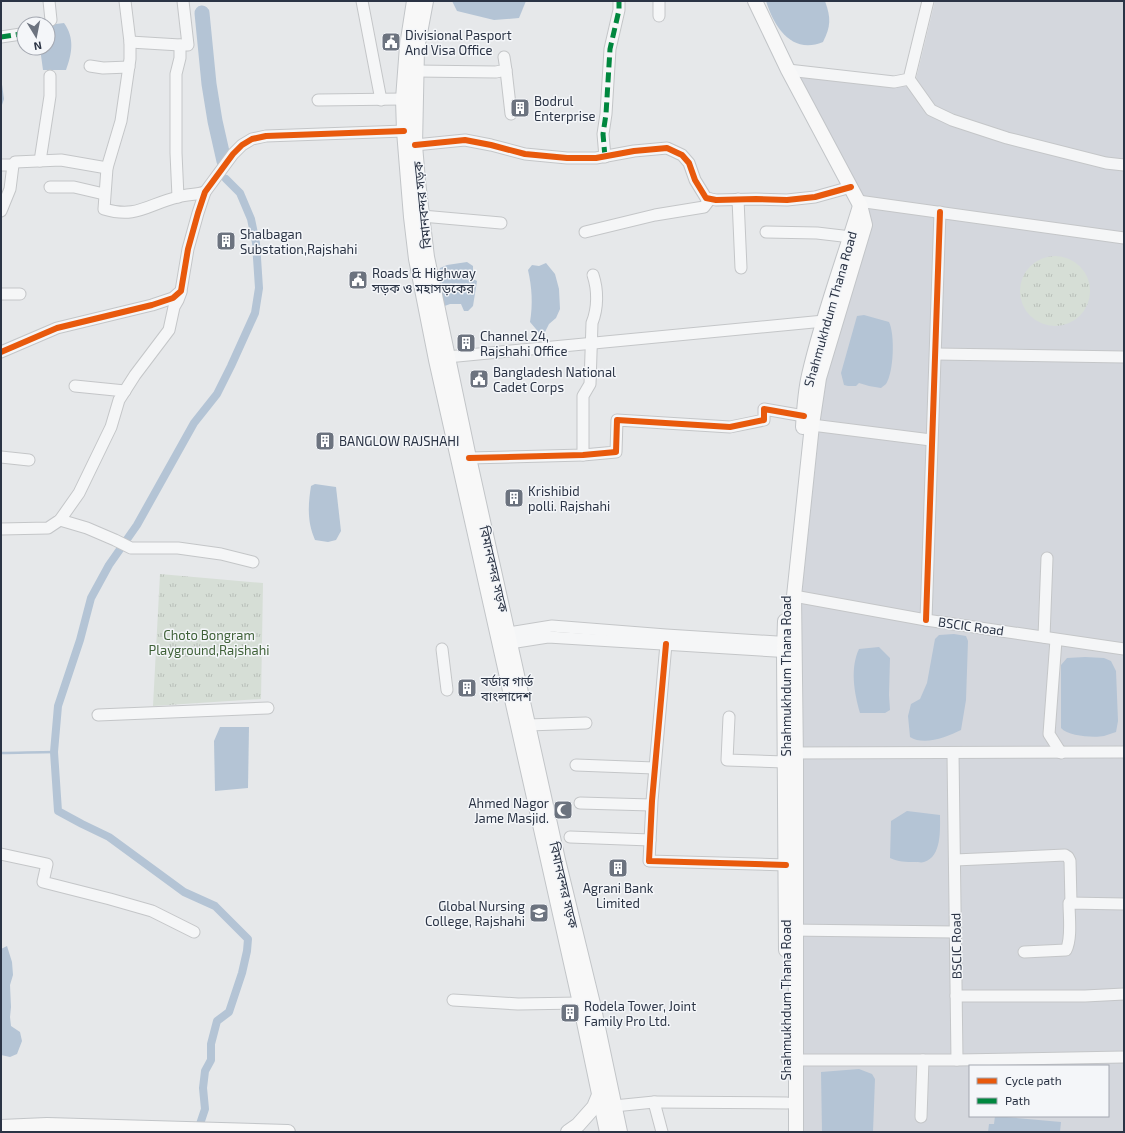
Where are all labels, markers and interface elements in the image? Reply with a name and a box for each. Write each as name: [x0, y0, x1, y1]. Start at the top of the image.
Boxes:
north arrow: [16, 16, 56, 56]
place label: Divisional Pasport And Visa Office: [405, 27, 512, 58]
public building icon: Divisional Pasport And Visa Office: [380, 31, 402, 53]
text: N: [33, 39, 43, 53]
place label: Bodrul Enterprise: [534, 93, 596, 124]
building icon: Bodrul Enterprise: [509, 97, 531, 119]
street label: বিমানবন্দর সড়ক: [409, 160, 435, 250]
place label: Shalbagan Substation,Rajshahi: [240, 226, 357, 257]
street label: Shahmukhdum Thana Road: [800, 229, 860, 389]
building icon: Shalbagan Substation,Rajshahi: [215, 230, 237, 252]
place label: Roads & Highway সড়ক ও মহাসড়কের: [371, 265, 476, 296]
public building icon: Roads & Highway সড়ক ও মহাসড়কের: [347, 269, 369, 291]
place label: Channel 24, Rajshahi Office: [480, 328, 567, 359]
building icon: Channel 24, Rajshahi Office: [455, 332, 477, 354]
place label: Bangladesh National Cadet Corps: [493, 364, 616, 395]
public building icon: Bangladesh National Cadet Corps: [468, 368, 490, 390]
building icon: BANGLOW RAJSHAHI: [314, 430, 336, 452]
place label: BANGLOW RAJSHAHI: [339, 433, 459, 449]
place label: Krishibid polli. Rajshahi: [528, 483, 610, 514]
building icon: Krishibid polli. Rajshahi: [503, 487, 525, 509]
street label: বিমানবন্দর সড়ক: [476, 523, 512, 614]
street label: Shahmukhdum Thana Road: [778, 595, 794, 757]
street label: BSCIC Road: [937, 613, 1005, 639]
park label: Choto Bongram Playground,Rajshahi: [148, 627, 270, 658]
place label: বর্ডার গার্ড বাংলাদেশ: [480, 673, 534, 704]
building icon: বর্ডার গার্ড বাংলাদেশ: [456, 677, 478, 699]
place label: Ahmed Nagor Jame Masjid.: [469, 795, 549, 826]
mosque icon: Ahmed Nagor Jame Masjid.: [552, 799, 574, 821]
street label: বিমানবন্দর সড়ক: [546, 839, 582, 930]
building icon: Agrani Bank Limited: [607, 857, 629, 879]
place label: Agrani Bank Limited: [583, 880, 654, 911]
place label: Global Nursing College, Rajshahi: [425, 898, 525, 929]
school or university icon: Global Nursing College, Rajshahi: [528, 902, 550, 924]
street label: BSCIC Road: [947, 913, 965, 979]
street label: Shahmukhdum Thana Road: [778, 919, 794, 1081]
place label: Rodela Tower, Joint Family Pro Ltd.: [584, 998, 696, 1029]
building icon: Rodela Tower, Joint Family Pro Ltd.: [559, 1002, 581, 1024]
legend: [969, 1065, 1109, 1117]
text: Cycle path: [1005, 1073, 1062, 1087]
text: Path: [1005, 1093, 1030, 1107]

